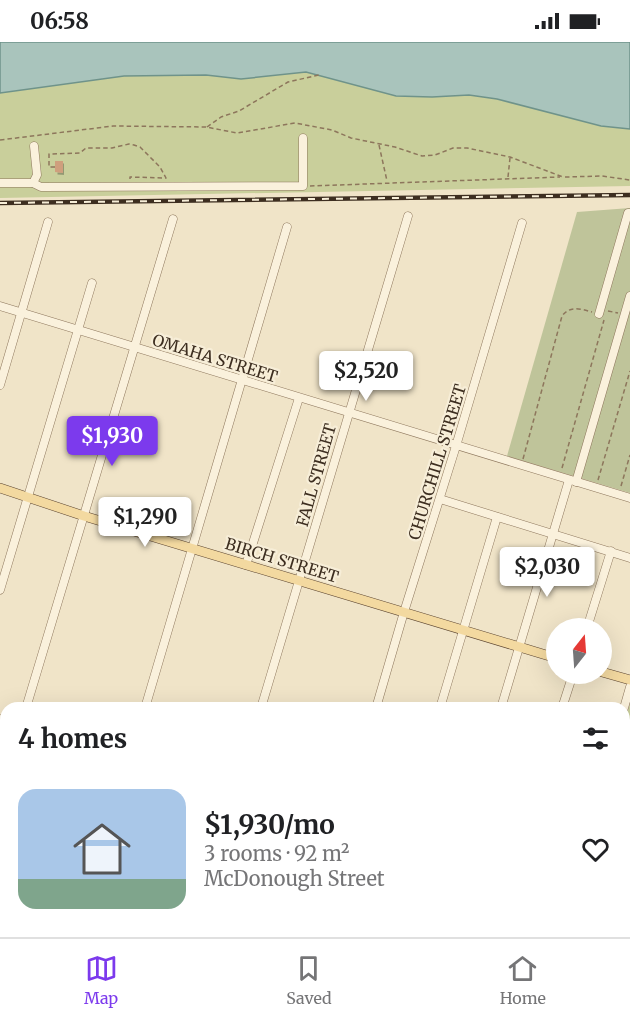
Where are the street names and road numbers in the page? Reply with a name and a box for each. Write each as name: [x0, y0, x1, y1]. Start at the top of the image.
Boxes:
street label: OMAHA STREET: [150, 329, 280, 387]
street label: CHURCHILL STREET: [404, 382, 470, 542]
street label: FALL STREET: [292, 421, 340, 529]
street label: BIRCH STREET: [223, 533, 341, 587]

